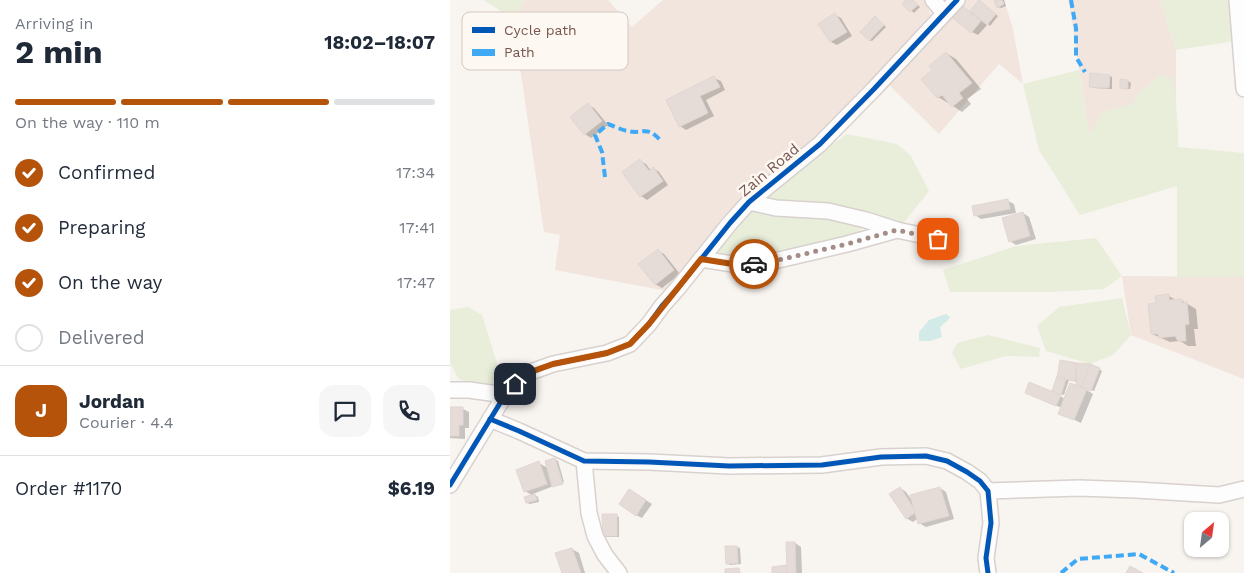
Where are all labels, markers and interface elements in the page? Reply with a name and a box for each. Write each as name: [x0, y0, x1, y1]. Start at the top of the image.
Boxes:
legend: [462, 12, 628, 70]
text: Arriving in: [15, 14, 93, 33]
text: Cycle path: [504, 22, 577, 38]
text: 18:02–18:07: [324, 31, 435, 54]
text: 2 min: [15, 33, 103, 71]
text: Path: [504, 44, 535, 60]
text: On the way · 110 m: [15, 113, 160, 132]
street label: Zain Road: [735, 140, 803, 200]
icon: check: [15, 159, 43, 187]
text: Confirmed: [58, 161, 155, 184]
text: 17:34: [396, 163, 435, 182]
icon: check: [15, 214, 43, 242]
text: Preparing: [58, 216, 145, 239]
text: 17:41: [399, 218, 435, 237]
pin: [917, 218, 959, 260]
icon: bag: [924, 225, 952, 253]
courier: [729, 239, 779, 289]
icon: car: [740, 250, 768, 278]
icon: check: [15, 269, 43, 297]
text: On the way: [58, 271, 162, 294]
text: 17:47: [397, 273, 435, 292]
text: Delivered: [58, 326, 145, 349]
pin: [494, 363, 536, 405]
icon: home: [501, 370, 529, 398]
button: chat: [319, 385, 371, 437]
button: phone: [383, 385, 435, 437]
text: Jordan: [79, 390, 145, 413]
text: J: [35, 399, 47, 422]
text: Courier · 4.4: [79, 413, 174, 432]
text: Order #1170: [15, 477, 122, 500]
text: $6.19: [388, 477, 435, 500]
north arrow: [1184, 512, 1229, 558]
map controls: [1184, 512, 1229, 557]

